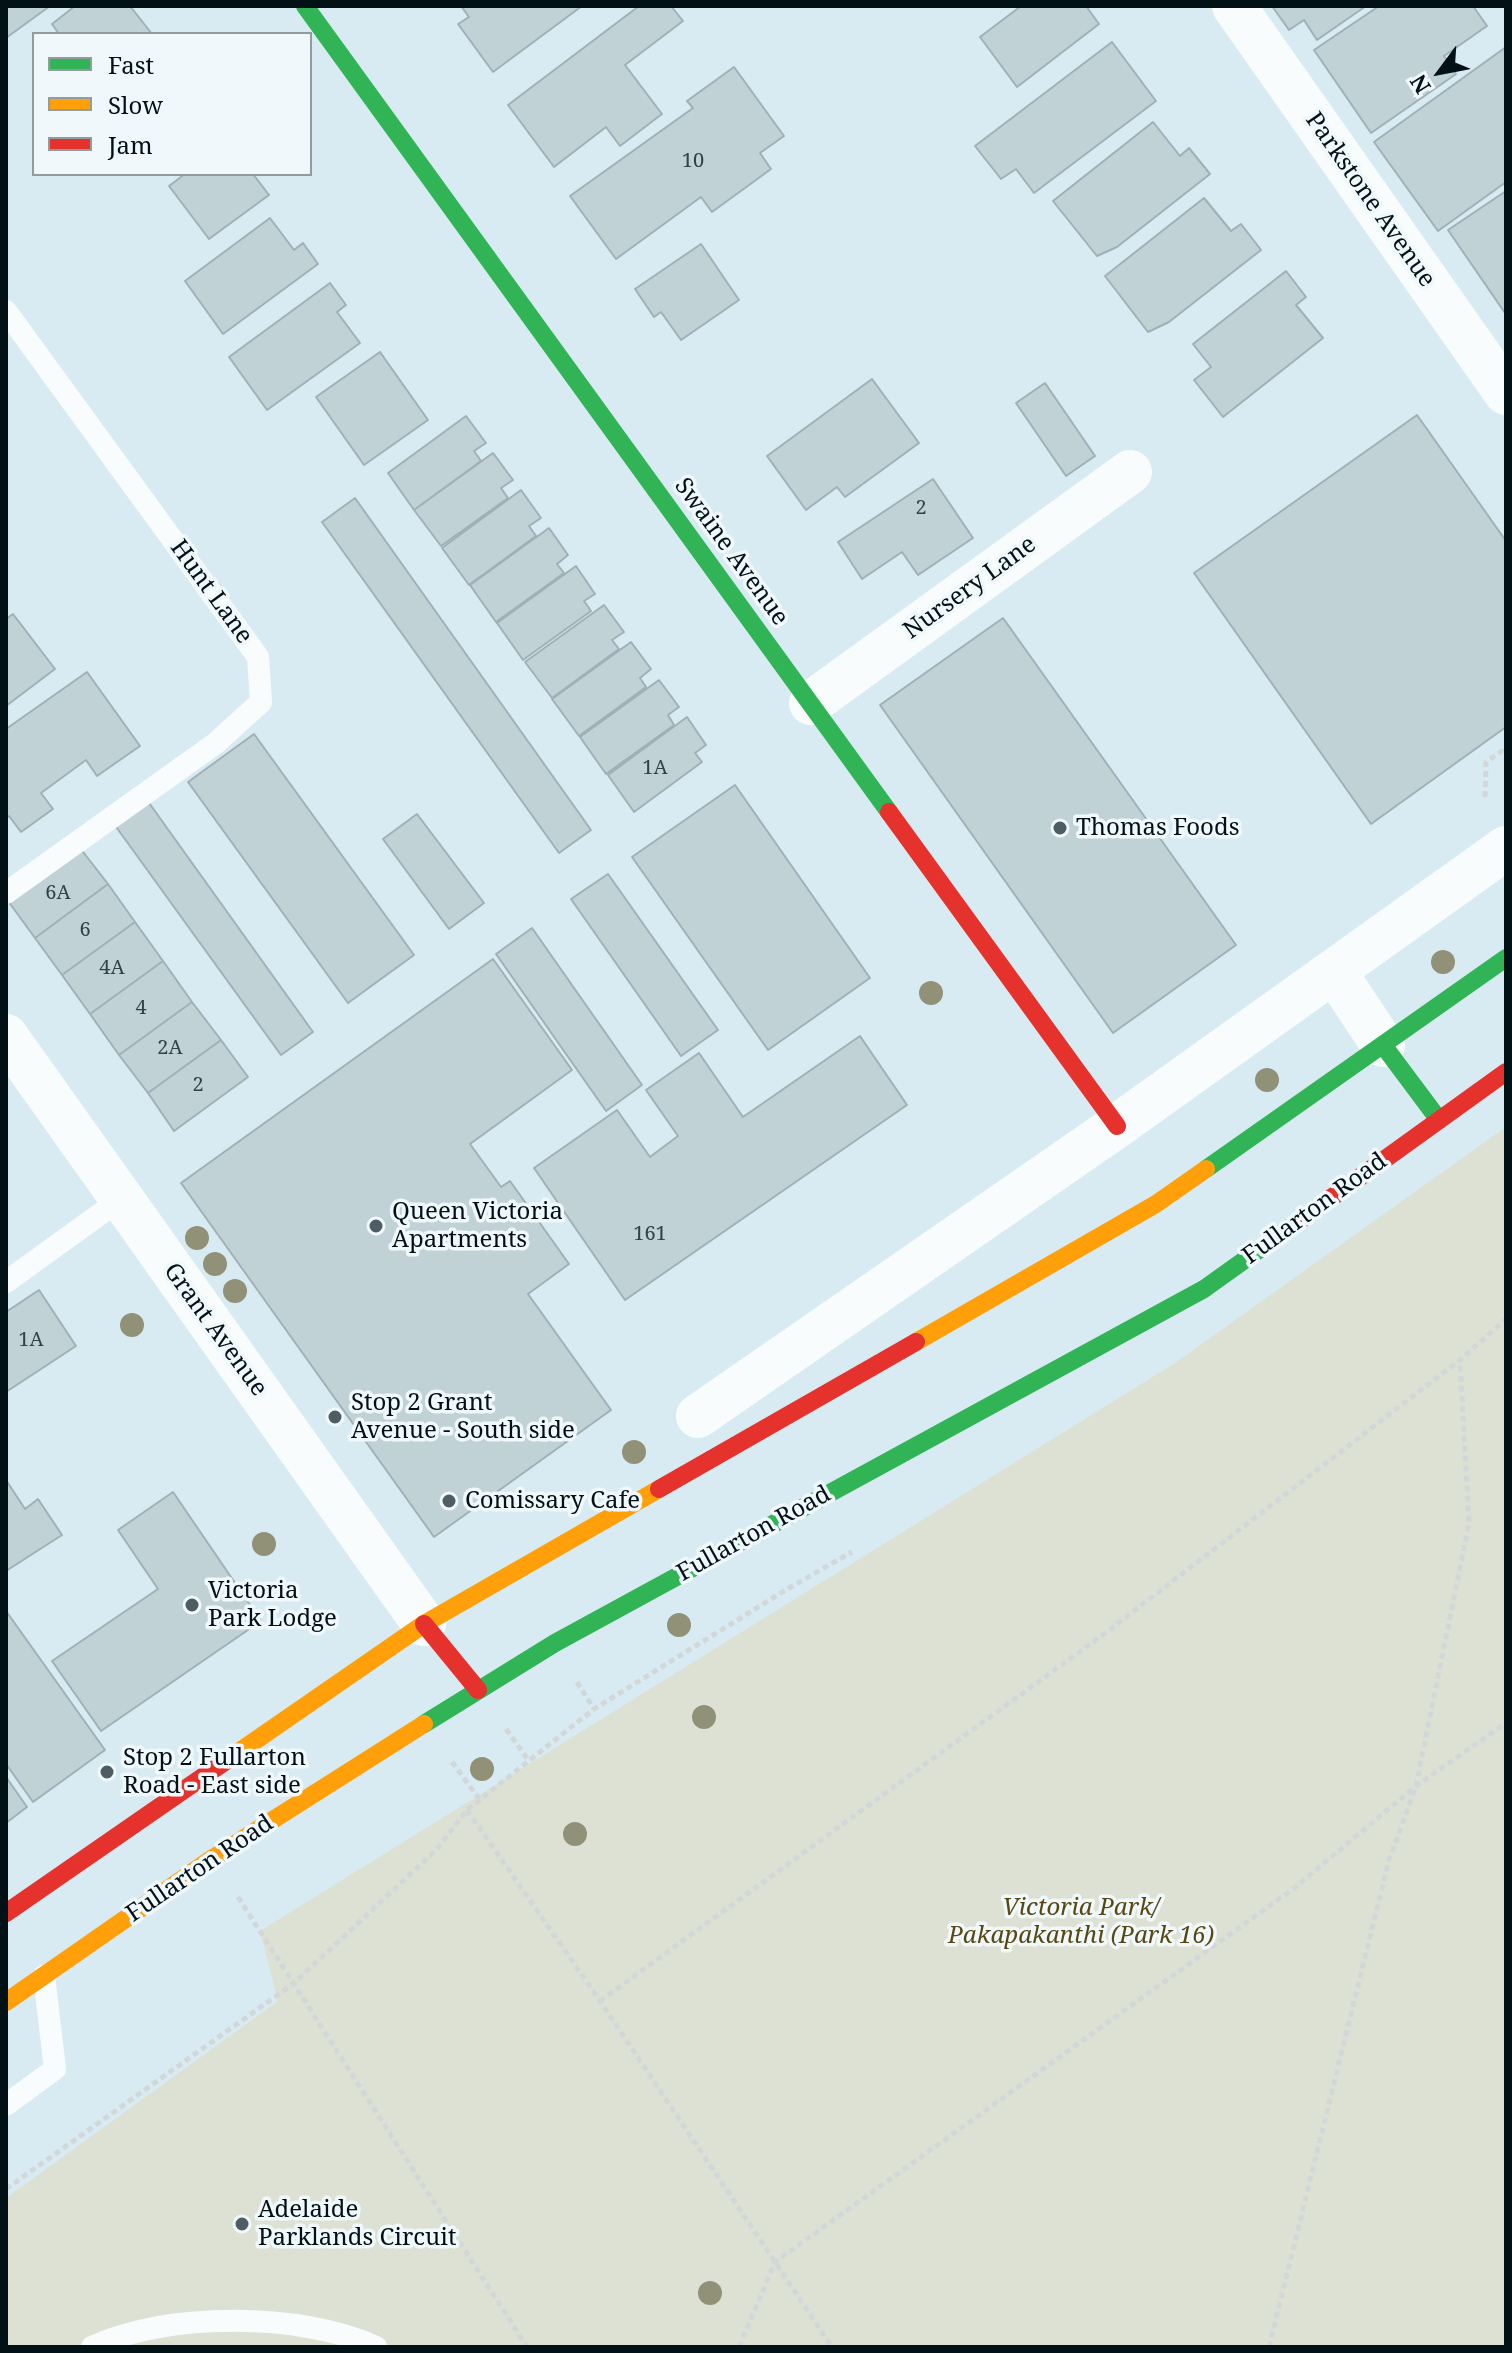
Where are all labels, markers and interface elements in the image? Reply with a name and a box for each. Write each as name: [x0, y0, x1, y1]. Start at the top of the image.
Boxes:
legend: [32, 32, 312, 176]
north arrow: [1400, 32, 1480, 112]
text: Fast: [108, 48, 154, 81]
text: N: [1402, 69, 1437, 100]
text: Slow: [108, 88, 163, 121]
street label: Parkstone Avenue: [1299, 107, 1441, 293]
text: Jam: [108, 128, 153, 161]
house number: 10: [682, 149, 704, 173]
street label: Swaine Avenue: [668, 473, 794, 631]
house number: 2: [915, 496, 927, 520]
street label: Nursery Lane: [898, 530, 1042, 646]
street label: Hunt Lane: [164, 534, 258, 650]
house number: 1A: [642, 756, 668, 780]
place label: Thomas Foods: [1076, 814, 1240, 842]
marker: Thomas Foods: [1051, 819, 1069, 837]
house number: 6A: [45, 881, 71, 905]
house number: 6: [79, 918, 91, 942]
house number: 4A: [99, 956, 125, 980]
house number: 4: [135, 996, 147, 1020]
house number: 2A: [157, 1036, 183, 1060]
house number: 2: [192, 1073, 204, 1097]
street label: Fullarton Road: [1237, 1147, 1393, 1271]
place label: Queen Victoria Apartments: [392, 1198, 563, 1254]
marker: Queen Victoria Apartments: [367, 1217, 385, 1235]
house number: 161: [633, 1222, 667, 1246]
street label: Grant Avenue: [157, 1258, 273, 1402]
house number: 1A: [18, 1328, 44, 1352]
place label: Stop 2 Grant Avenue - South side: [351, 1389, 575, 1445]
marker: Stop 2 Grant Avenue - South side: [326, 1408, 344, 1426]
street label: Fullarton Road: [672, 1480, 836, 1588]
place label: Comissary Cafe: [465, 1487, 640, 1515]
marker: Comissary Cafe: [440, 1492, 458, 1510]
place label: Victoria Park Lodge: [208, 1577, 337, 1633]
marker: Victoria Park Lodge: [183, 1596, 201, 1614]
place label: Stop 2 Fullarton Road - East side: [123, 1744, 306, 1800]
marker: Stop 2 Fullarton Road - East side: [98, 1763, 116, 1781]
street label: Fullarton Road: [121, 1809, 279, 1929]
park label: Victoria Park/ Pakapakanthi (Park 16): [948, 1894, 1214, 1950]
place label: Adelaide Parklands Circuit: [258, 2196, 456, 2252]
marker: Adelaide Parklands Circuit: [233, 2215, 251, 2233]

